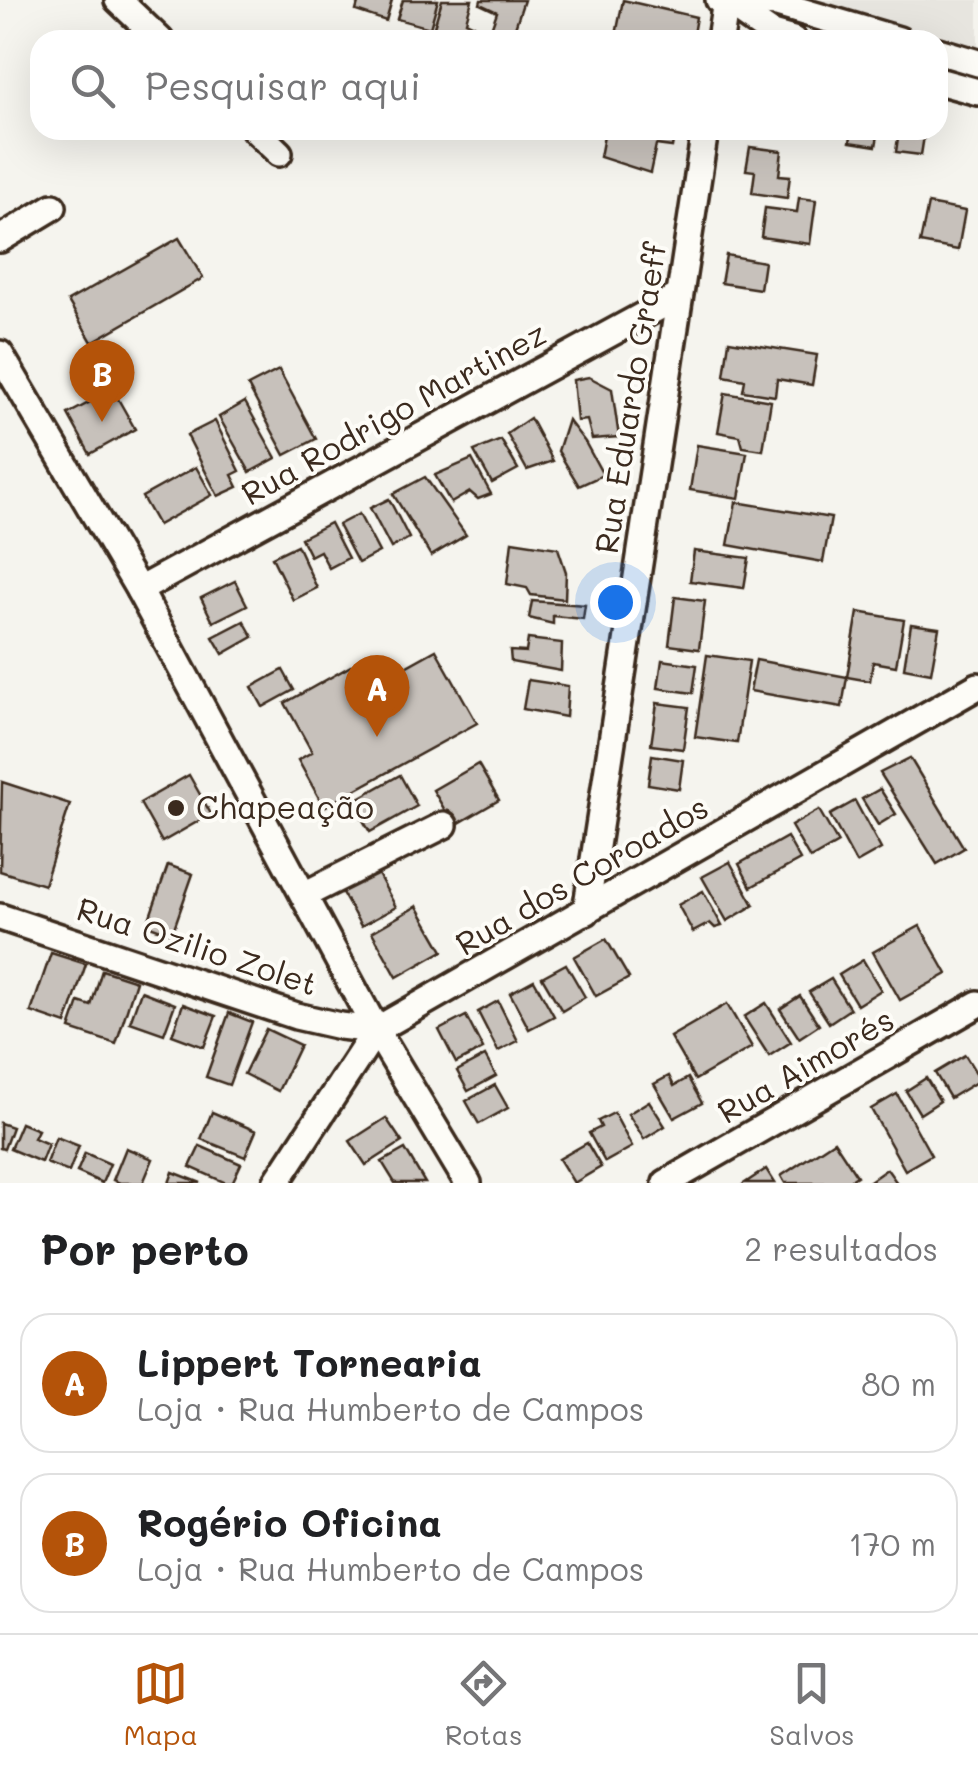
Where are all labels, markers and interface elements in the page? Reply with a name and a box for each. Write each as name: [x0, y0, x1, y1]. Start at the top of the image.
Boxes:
search box: [30, 30, 948, 140]
icon: search: [65, 58, 120, 113]
text: Pesquisar aqui: [145, 60, 421, 110]
street label: Rua Eduardo Graeff: [584, 239, 674, 556]
street label: Rua Rodrigo Martinez: [233, 311, 553, 514]
pin: B: [70, 340, 134, 422]
your location: [590, 577, 641, 628]
pin: A: [344, 654, 410, 737]
place label: Chapeação: [196, 785, 374, 827]
street label: Rua dos Coroados: [447, 785, 715, 964]
marker: Chapeação: [165, 797, 187, 819]
street label: Rua Ozilio Zolet: [72, 886, 323, 1004]
street label: Rua Aimorés: [709, 997, 901, 1132]
text: Por perto: [40, 1221, 249, 1276]
text: 2 resultados: [744, 1227, 938, 1269]
text: Lippert Tornearia: [137, 1337, 482, 1387]
text: A: [63, 1362, 86, 1404]
text: 80 m: [861, 1362, 936, 1404]
text: Loja · Rua Humberto de Campos: [137, 1387, 644, 1429]
text: Rogério Oficina: [137, 1497, 442, 1547]
text: B: [64, 1522, 85, 1564]
text: 170 m: [848, 1522, 936, 1564]
text: Loja · Rua Humberto de Campos: [137, 1547, 644, 1589]
tab: Mapa: [123, 1656, 198, 1752]
tab: Rotas: [445, 1656, 523, 1752]
tab: Salvos: [769, 1656, 855, 1752]

